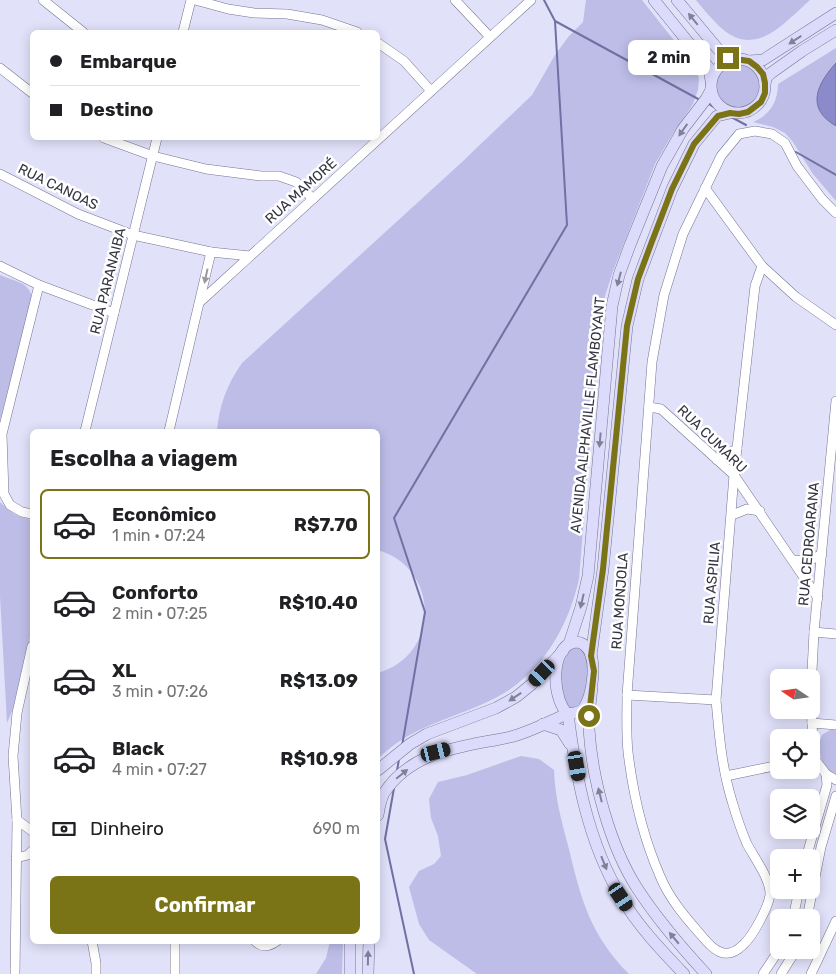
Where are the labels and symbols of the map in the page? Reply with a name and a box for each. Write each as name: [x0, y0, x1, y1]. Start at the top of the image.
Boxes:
one-way arrow: [688, 13, 699, 25]
one-way arrow: [789, 35, 802, 44]
callout: 2 min: [628, 40, 710, 76]
route end: [717, 47, 739, 69]
one-way arrow: [678, 123, 688, 137]
street label: RUA MAMORÉ: [261, 154, 340, 227]
street label: RUA CANOAS: [15, 160, 101, 214]
street label: RUA PARANAIBA: [87, 225, 130, 336]
one-way arrow: [202, 269, 210, 284]
one-way arrow: [614, 271, 622, 286]
street label: AVENIDA ALPHAVILLE FLAMBOYANT: [567, 296, 609, 534]
street label: RUA CUMARU: [674, 402, 750, 476]
one-way arrow: [596, 432, 604, 448]
street label: RUA CEDROARANA: [795, 481, 823, 607]
street label: RUA ASPILIA: [700, 540, 724, 625]
street label: RUA MONJOLA: [608, 551, 632, 650]
one-way arrow: [578, 594, 586, 609]
car: [526, 657, 557, 689]
north arrow: [770, 669, 820, 719]
one-way arrow: [509, 692, 522, 701]
route start: [578, 705, 600, 727]
car: [419, 741, 452, 763]
car: [567, 750, 586, 782]
one-way arrow: [395, 769, 408, 780]
one-way arrow: [596, 787, 604, 802]
one-way arrow: [600, 856, 608, 871]
car: [606, 880, 635, 914]
one-way arrow: [668, 931, 679, 944]
one-way arrow: [364, 949, 372, 965]

